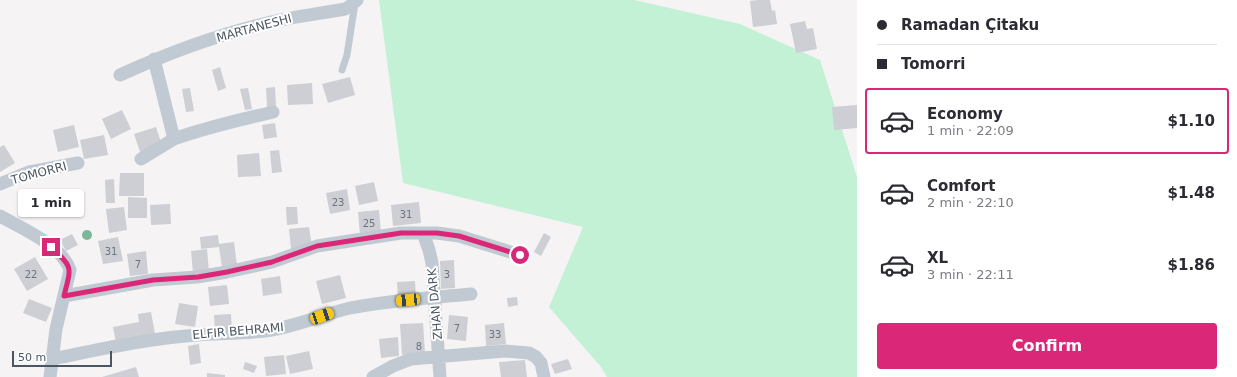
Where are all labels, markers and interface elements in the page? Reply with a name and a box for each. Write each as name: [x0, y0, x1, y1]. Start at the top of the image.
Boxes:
street label: MARTANESHI: [215, 11, 293, 45]
text: Ramadan Çitaku: [901, 16, 1039, 34]
text: Tomorri: [901, 55, 965, 73]
icon: car: [879, 103, 915, 139]
text: Economy: [927, 105, 1003, 123]
text: $1.10: [1168, 112, 1215, 130]
text: 1 min · 22:09: [927, 123, 1014, 138]
street label: TOMORRI: [9, 159, 68, 187]
icon: car: [879, 175, 915, 211]
text: Comfort: [927, 177, 995, 195]
text: $1.48: [1168, 184, 1215, 202]
callout: 1 min: [18, 189, 84, 217]
text: 1 min: [31, 195, 71, 210]
text: 2 min · 22:10: [927, 195, 1014, 210]
house number: 23: [332, 197, 344, 208]
house number: 31: [400, 209, 412, 220]
house number: 25: [363, 218, 375, 229]
route end: [42, 238, 60, 256]
house number: 31: [105, 246, 117, 257]
route start: [511, 246, 529, 264]
icon: car: [879, 247, 915, 283]
text: XL: [927, 249, 948, 267]
text: $1.86: [1168, 256, 1215, 274]
house number: 7: [135, 259, 141, 270]
street label: ZHAN DARK: [425, 267, 445, 340]
text: 3 min · 22:11: [927, 267, 1014, 282]
house number: 22: [25, 269, 37, 280]
house number: 3: [444, 269, 450, 280]
car: [396, 293, 420, 307]
car: [309, 306, 335, 326]
street label: ELFIR BEHRAMI: [192, 320, 284, 342]
house number: 7: [454, 323, 460, 334]
button: Confirm: [877, 323, 1217, 369]
house number: 33: [489, 329, 501, 340]
house number: 8: [416, 341, 422, 352]
scale bar: [12, 349, 112, 368]
text: 50 m: [18, 351, 46, 364]

